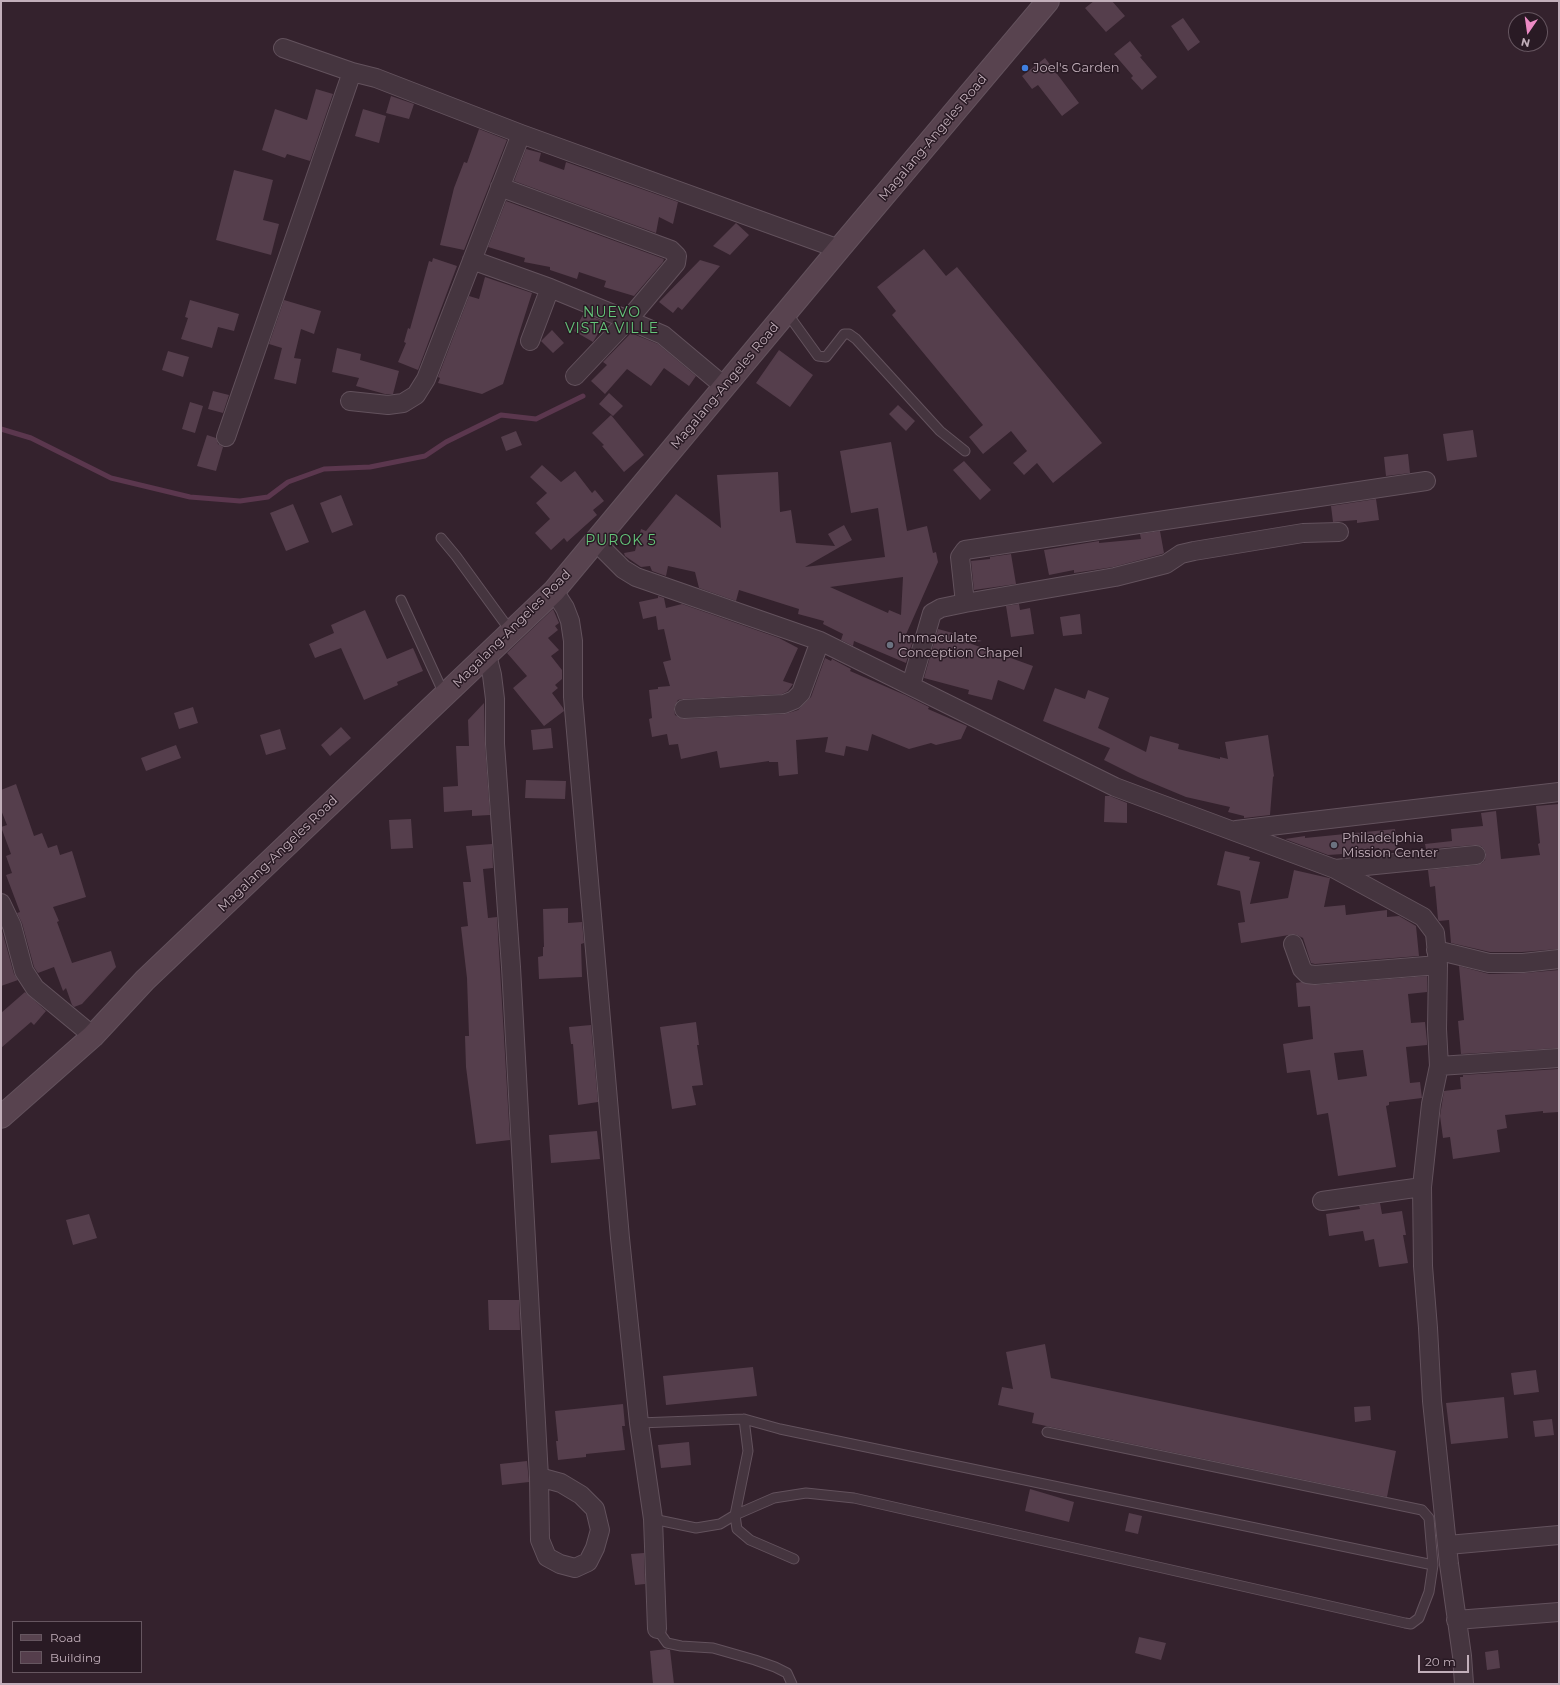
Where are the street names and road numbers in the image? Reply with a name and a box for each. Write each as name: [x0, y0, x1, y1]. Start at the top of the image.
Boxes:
street label: Magalang-Angeles Road: [876, 72, 990, 204]
street label: Magalang-Angeles Road: [668, 320, 782, 452]
street label: Magalang-Angeles Road: [450, 567, 574, 691]
street label: Magalang-Angeles Road: [215, 793, 341, 915]

